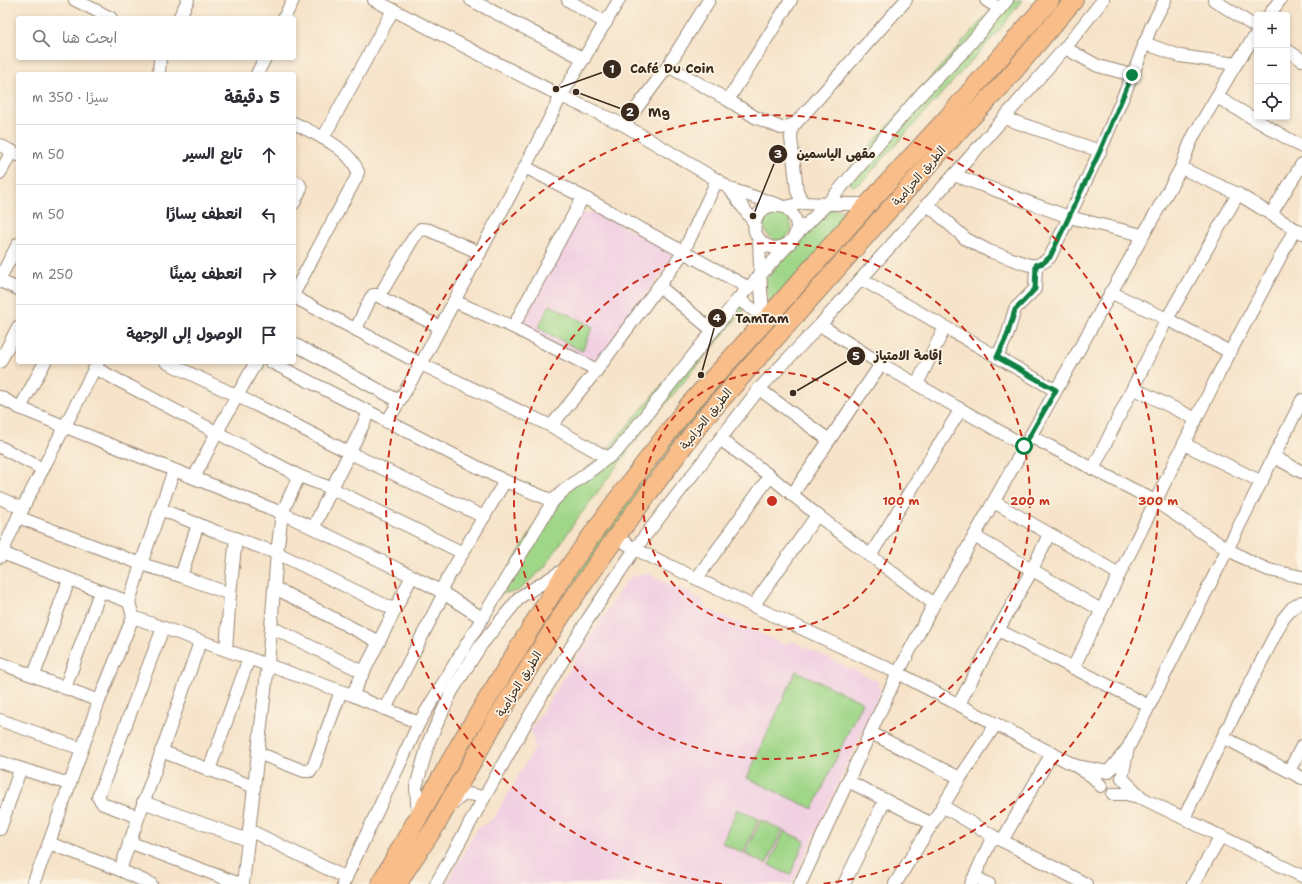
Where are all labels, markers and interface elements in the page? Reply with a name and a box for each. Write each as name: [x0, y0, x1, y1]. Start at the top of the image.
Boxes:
map controls: [1254, 12, 1290, 120]
button: +: [1254, 12, 1290, 48]
search box: [16, 16, 296, 60]
icon: search: [30, 27, 52, 49]
text: ابحث هنا: [62, 28, 117, 48]
button: −: [1254, 48, 1290, 84]
callout: Café Du Coin: [602, 56, 722, 81]
text: Café Du Coin: [630, 60, 714, 77]
text: 1: [609, 61, 615, 77]
route end: [1123, 66, 1141, 84]
button: locate: [1254, 84, 1290, 120]
text: 5 دقيقة: [224, 86, 280, 108]
text: سيرًا · 350 m: [32, 89, 108, 106]
callout: Mg: [620, 100, 678, 125]
text: 2: [626, 104, 635, 120]
text: Mg: [648, 104, 670, 121]
callout: مقهى الياسمين: [768, 141, 884, 166]
street label: الطريق الحزامية: [889, 143, 950, 209]
text: تابع السير: [183, 144, 242, 164]
icon: ahead: [258, 144, 280, 166]
text: مقهى الياسمين: [796, 145, 876, 162]
text: 50 m: [32, 146, 65, 163]
text: 3: [774, 146, 782, 162]
text: انعطف يسارًا: [166, 204, 242, 224]
icon: left: [258, 204, 280, 226]
text: 50 m: [32, 206, 65, 223]
text: انعطف يمينًا: [170, 264, 242, 284]
icon: right: [258, 264, 280, 286]
text: 250 m: [32, 266, 73, 283]
callout: TamTam: [707, 306, 797, 331]
text: 4: [713, 310, 722, 326]
text: TamTam: [735, 310, 789, 327]
text: الوصول إلى الوجهة: [126, 324, 242, 344]
icon: arrive: [258, 324, 280, 346]
callout: إقامة الامتياز: [846, 343, 950, 368]
text: إقامة الامتياز: [873, 347, 942, 365]
text: 5: [852, 348, 860, 364]
street label: الطريق الحزامية: [676, 385, 736, 453]
route start: [1015, 437, 1033, 455]
text: 100 m: [883, 493, 920, 509]
text: 200 m: [1010, 493, 1050, 509]
text: 300 m: [1138, 493, 1178, 509]
centre of rings: [765, 494, 779, 508]
street label: الطريق الحزامية: [492, 648, 546, 720]

